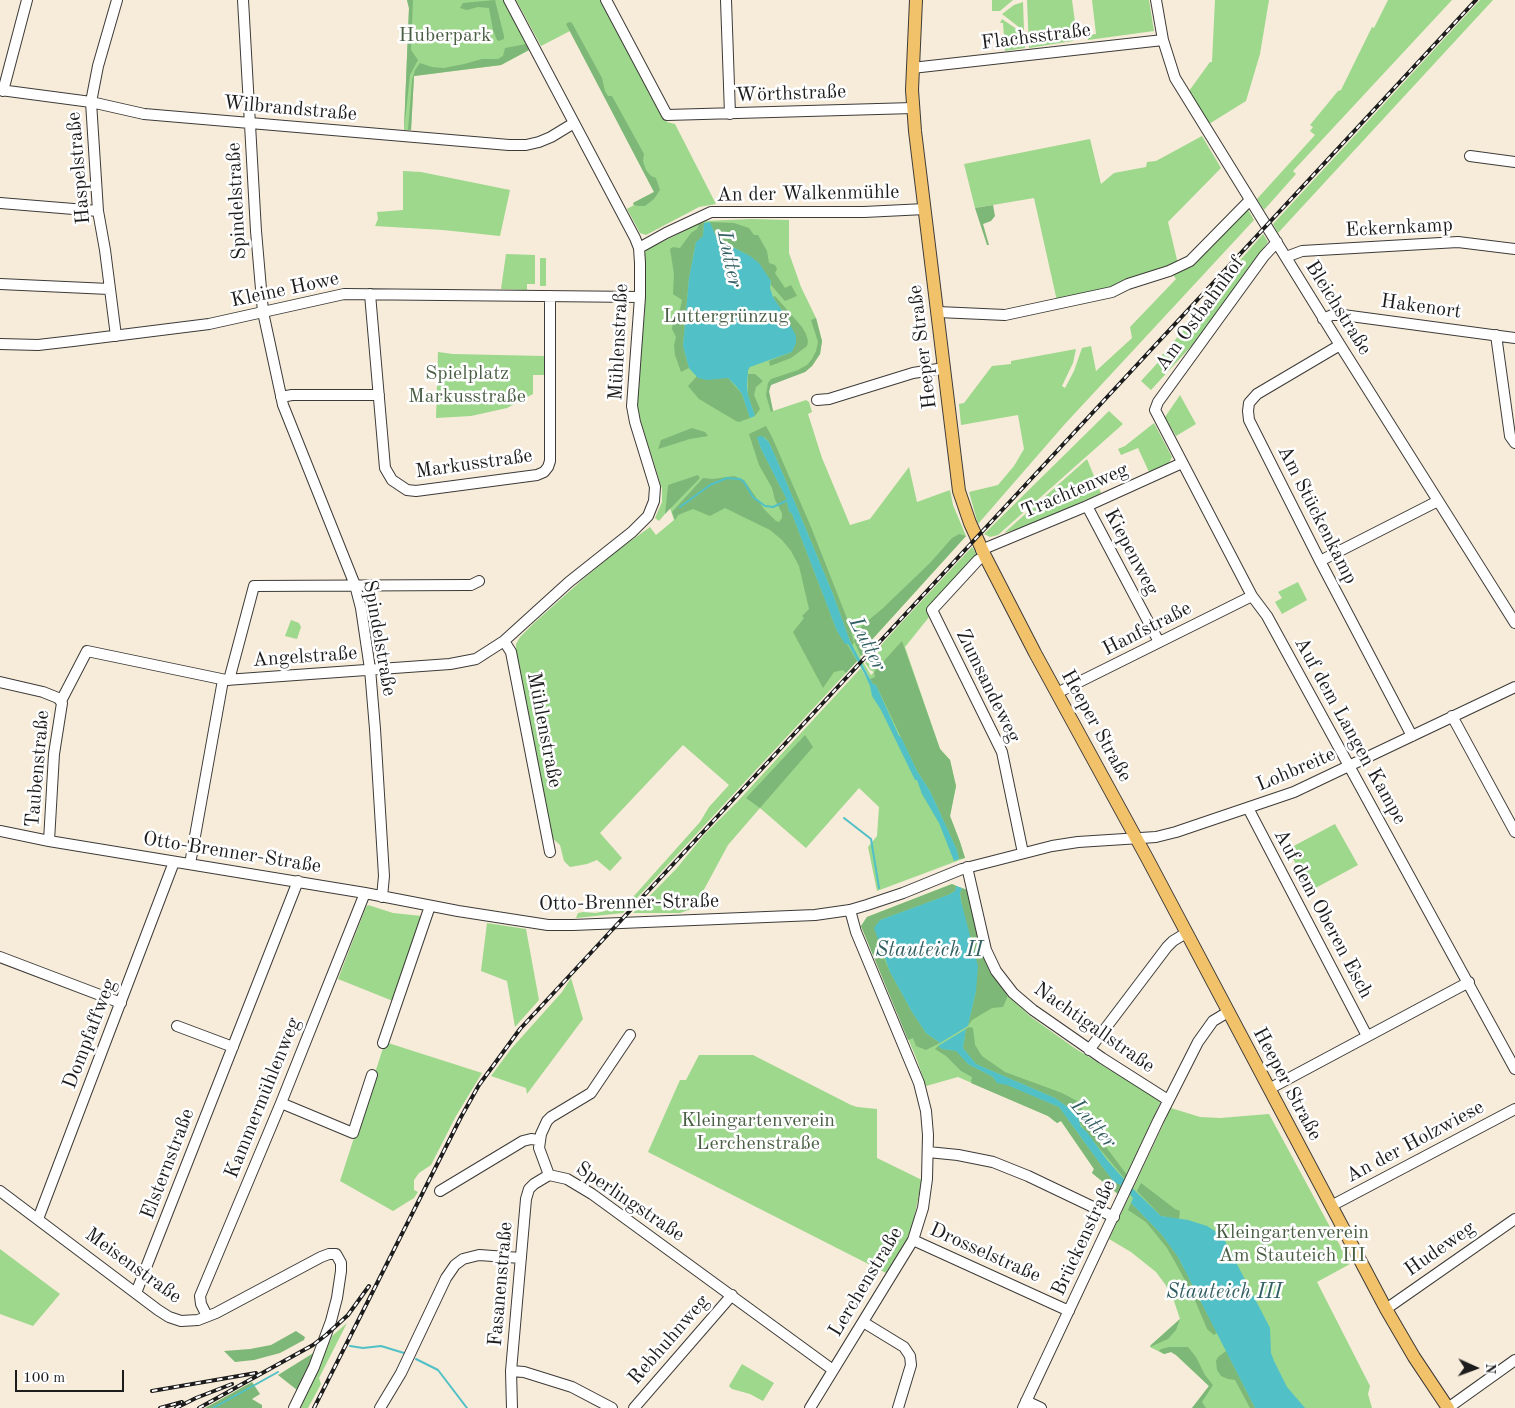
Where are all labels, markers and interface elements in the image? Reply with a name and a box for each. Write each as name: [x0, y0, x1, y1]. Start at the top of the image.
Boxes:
street label: Flachsstraße: [980, 18, 1092, 56]
park label: Huberpark: [399, 24, 491, 48]
street label: Wörthstraße: [735, 80, 847, 108]
street label: Wilbrandstraße: [222, 91, 358, 127]
street label: Haspelstraße: [62, 111, 96, 225]
street label: Spindelstraße: [222, 142, 252, 260]
street label: An der Walkenmühle: [717, 180, 899, 208]
street label: Eckernkamp: [1345, 213, 1453, 243]
water label: Lutter: [711, 228, 747, 290]
street label: Am Ostbahnhof: [1150, 252, 1250, 376]
street label: Bleichstraße: [1300, 256, 1376, 360]
street label: Kleine Howe: [229, 267, 341, 313]
street label: Mühlenstraße: [604, 283, 634, 401]
street label: Heeper Straße: [903, 284, 943, 410]
street label: Hakenort: [1379, 289, 1463, 325]
park label: Luttergrünzug: [663, 305, 789, 329]
park label: Spielplatz Markusstraße: [408, 362, 526, 409]
street label: Am Stückenkamp: [1272, 442, 1362, 588]
street label: Markusstraße: [414, 444, 534, 484]
street label: Trachtenweg: [1018, 458, 1132, 524]
street label: Kiepenweg: [1098, 505, 1164, 599]
street label: Spindelstraße: [357, 578, 401, 698]
street label: Hanfstraße: [1099, 596, 1195, 662]
water label: Lutter: [843, 613, 891, 675]
street label: Zumsandeweg: [950, 625, 1026, 747]
street label: Auf dem Langen Kampe: [1289, 633, 1411, 829]
street label: Angelstraße: [252, 641, 358, 673]
street label: Heeper Straße: [1055, 666, 1137, 786]
street label: Mühlenstraße: [521, 670, 567, 790]
street label: Taubenstraße: [21, 709, 55, 829]
street label: Lohbreite: [1253, 743, 1339, 797]
street label: Auf dem Oberen Esch: [1268, 825, 1378, 1003]
street label: Otto-Brenner-Straße: [141, 827, 323, 879]
street label: Otto-Brenner-Straße: [539, 889, 719, 917]
water label: Stauteich II: [875, 937, 983, 963]
street label: Dompfaffweg: [58, 976, 122, 1092]
street label: Nachtigallstraße: [1029, 977, 1159, 1079]
street label: Kammermühlenweg: [220, 1014, 306, 1182]
street label: Heeper Straße: [1247, 1023, 1327, 1145]
water label: Lutter: [1065, 1094, 1121, 1154]
street label: An der Holzwiese: [1342, 1095, 1488, 1189]
street label: Elsternstraße: [136, 1105, 200, 1223]
park label: Kleingartenverein Lerchenstraße: [681, 1109, 835, 1156]
street label: Sperlingstraße: [571, 1157, 689, 1247]
street label: Brückenstraße: [1047, 1176, 1121, 1300]
street label: Hudeweg: [1400, 1216, 1480, 1282]
street label: Drosselstraße: [926, 1218, 1044, 1288]
street label: Fasanenstraße: [484, 1221, 518, 1347]
park label: Kleingartenverein Am Stauteich III: [1215, 1221, 1369, 1268]
street label: Meisenstraße: [80, 1223, 186, 1309]
street label: Lerchenstraße: [824, 1223, 908, 1341]
water label: Stauteich III: [1166, 1279, 1282, 1305]
street label: Rebhuhnweg: [623, 1290, 715, 1390]
north arrow: [1450, 1343, 1500, 1393]
scale bar: [18, 1360, 126, 1392]
text: N: [1483, 1363, 1497, 1374]
text: 100 m: [23, 1371, 65, 1386]

